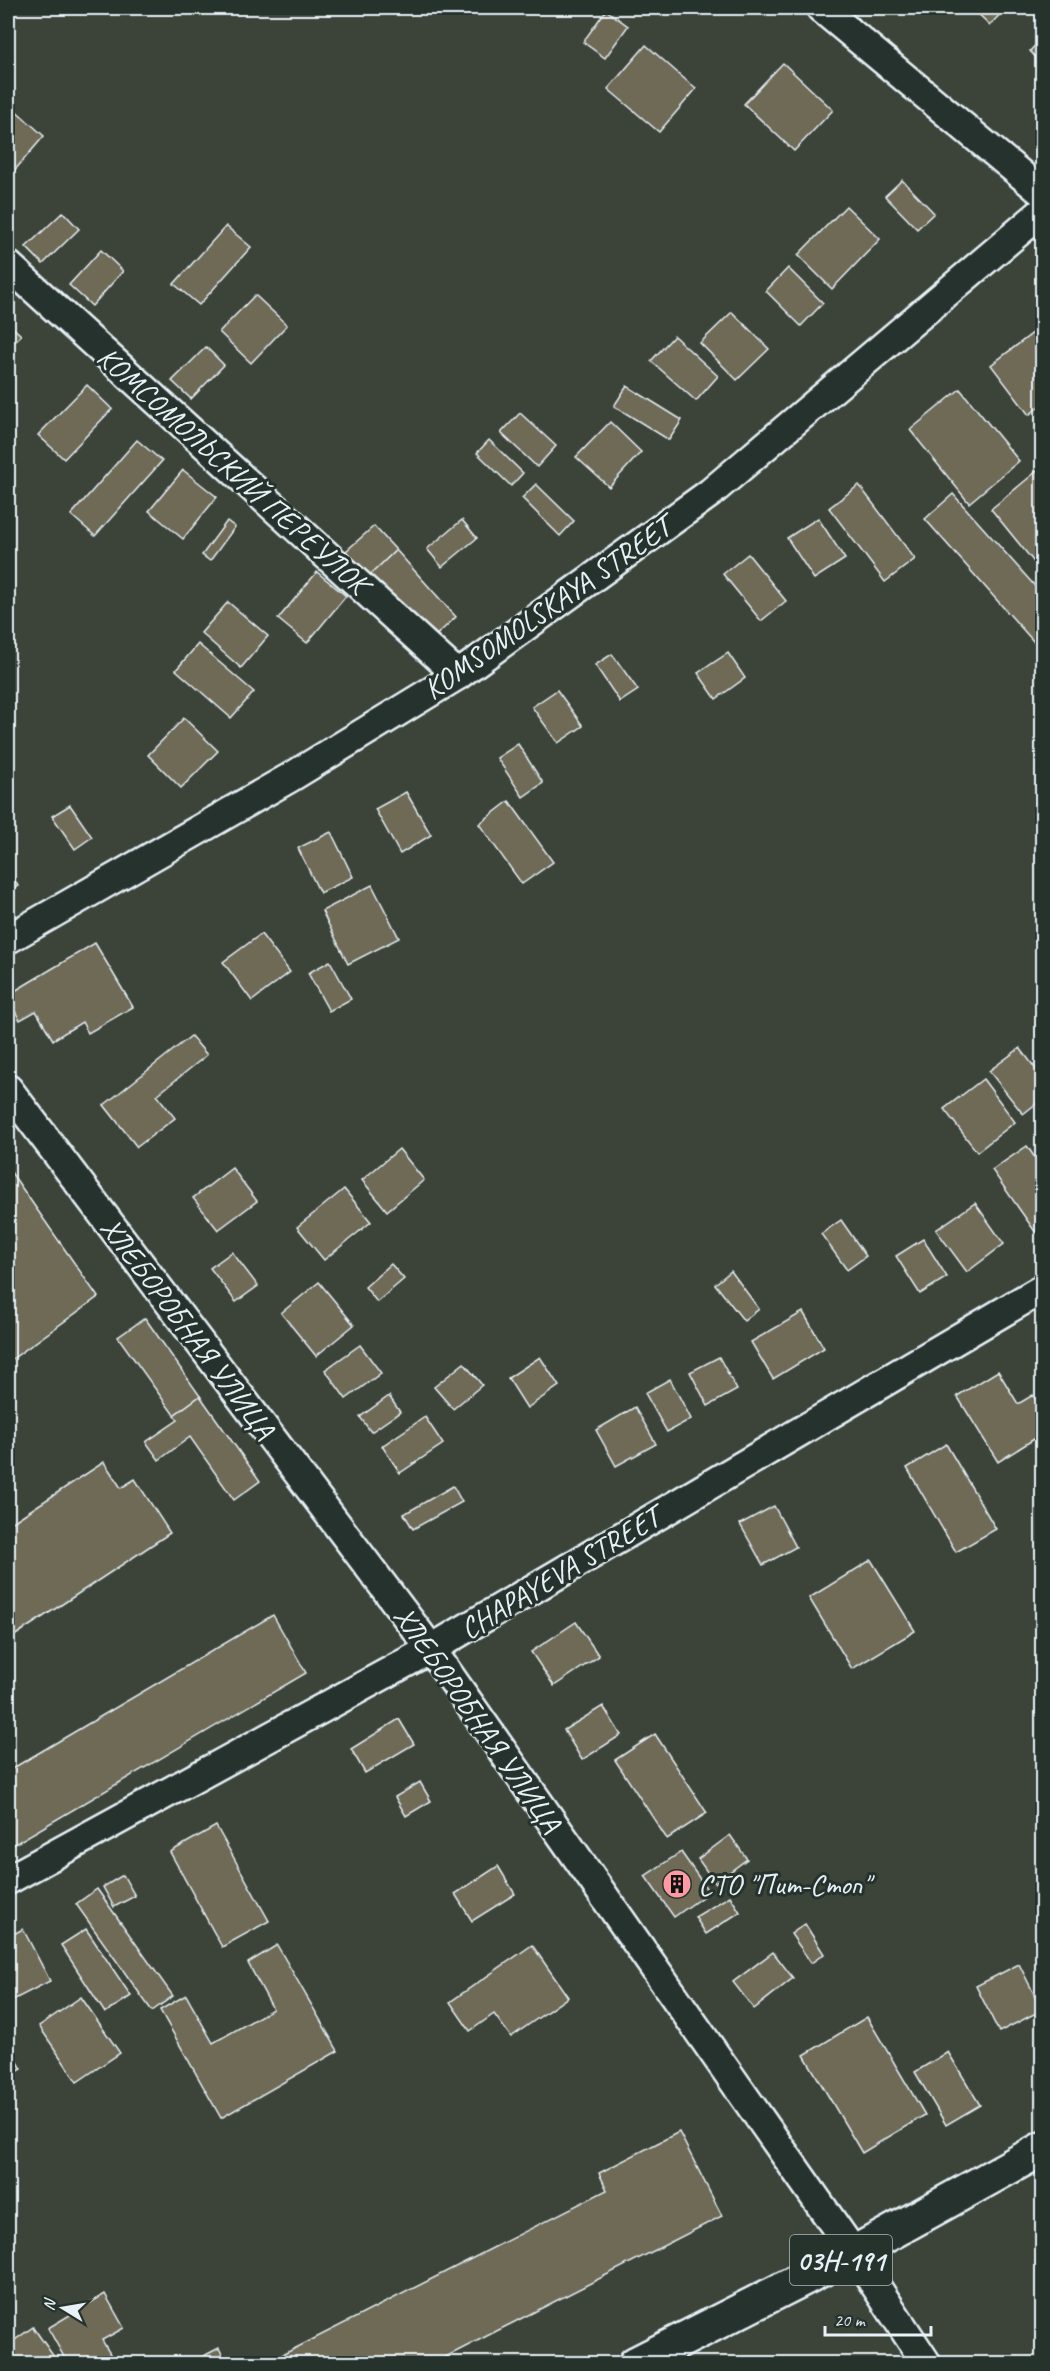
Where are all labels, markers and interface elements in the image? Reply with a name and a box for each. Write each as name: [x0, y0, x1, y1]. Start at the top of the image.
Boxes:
street label: КОМСОМОЛЬСКИЙ ПЕРЕУЛОК: [89, 338, 381, 606]
street label: KOMSOMOLSKAYA STREET: [416, 504, 684, 708]
street label: ХЛЕБОРОБНАЯ УЛИЦА: [92, 1210, 284, 1447]
street label: CHAPAYEVA STREET: [453, 1495, 673, 1648]
street label: ХЛЕБОРОБНАЯ УЛИЦА: [386, 1599, 571, 1840]
place label: СТО "Пит-Стоп": [698, 1865, 875, 1903]
building icon: СТО "Пит-Стоп": [661, 1868, 693, 1900]
road number: 03Н-191: [790, 2235, 892, 2285]
north arrow: [33, 2278, 93, 2338]
text: N: [38, 2296, 61, 2312]
scale bar: [825, 2299, 932, 2337]
text: 20 m: [834, 2309, 867, 2331]

